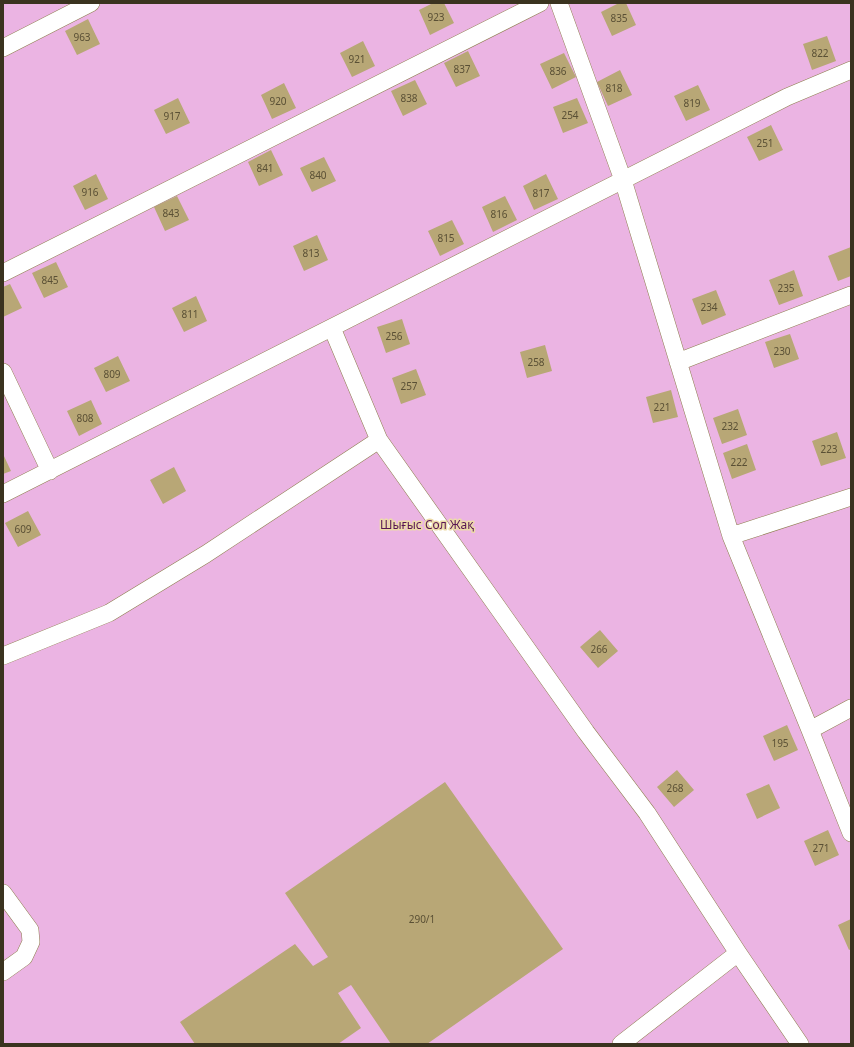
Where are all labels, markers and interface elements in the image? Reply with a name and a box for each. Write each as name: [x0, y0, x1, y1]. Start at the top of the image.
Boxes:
house number: 923: [427, 10, 445, 24]
house number: 835: [610, 11, 628, 25]
house number: 963: [73, 30, 91, 44]
house number: 822: [811, 46, 829, 60]
house number: 921: [348, 52, 366, 66]
house number: 837: [453, 62, 471, 76]
house number: 836: [549, 64, 567, 78]
house number: 818: [605, 81, 623, 95]
house number: 838: [400, 91, 418, 105]
house number: 920: [269, 94, 287, 108]
house number: 819: [683, 96, 701, 110]
house number: 254: [561, 108, 579, 122]
house number: 917: [163, 109, 181, 123]
house number: 251: [756, 136, 774, 150]
house number: 841: [256, 161, 274, 175]
house number: 840: [309, 168, 327, 182]
house number: 916: [81, 185, 99, 199]
house number: 817: [532, 186, 550, 200]
house number: 843: [162, 206, 180, 220]
house number: 816: [490, 207, 508, 221]
house number: 815: [437, 231, 455, 245]
house number: 813: [302, 246, 320, 260]
house number: 845: [41, 273, 59, 287]
house number: 235: [777, 281, 795, 295]
house number: 234: [700, 300, 718, 314]
house number: 811: [181, 307, 199, 321]
house number: 256: [385, 329, 403, 343]
house number: 230: [773, 344, 791, 358]
house number: 258: [527, 355, 545, 369]
house number: 809: [103, 367, 121, 381]
house number: 257: [400, 379, 418, 393]
house number: 221: [653, 400, 671, 414]
house number: 808: [76, 411, 94, 425]
house number: 232: [721, 419, 739, 433]
house number: 223: [820, 442, 838, 456]
house number: 222: [730, 455, 748, 469]
park label: Шығыс Сол Жақ: [380, 516, 474, 533]
house number: 609: [14, 522, 32, 536]
house number: 266: [590, 642, 608, 656]
house number: 195: [771, 736, 789, 750]
house number: 268: [666, 781, 684, 795]
house number: 271: [812, 841, 830, 855]
house number: 290/1: [409, 912, 435, 926]

